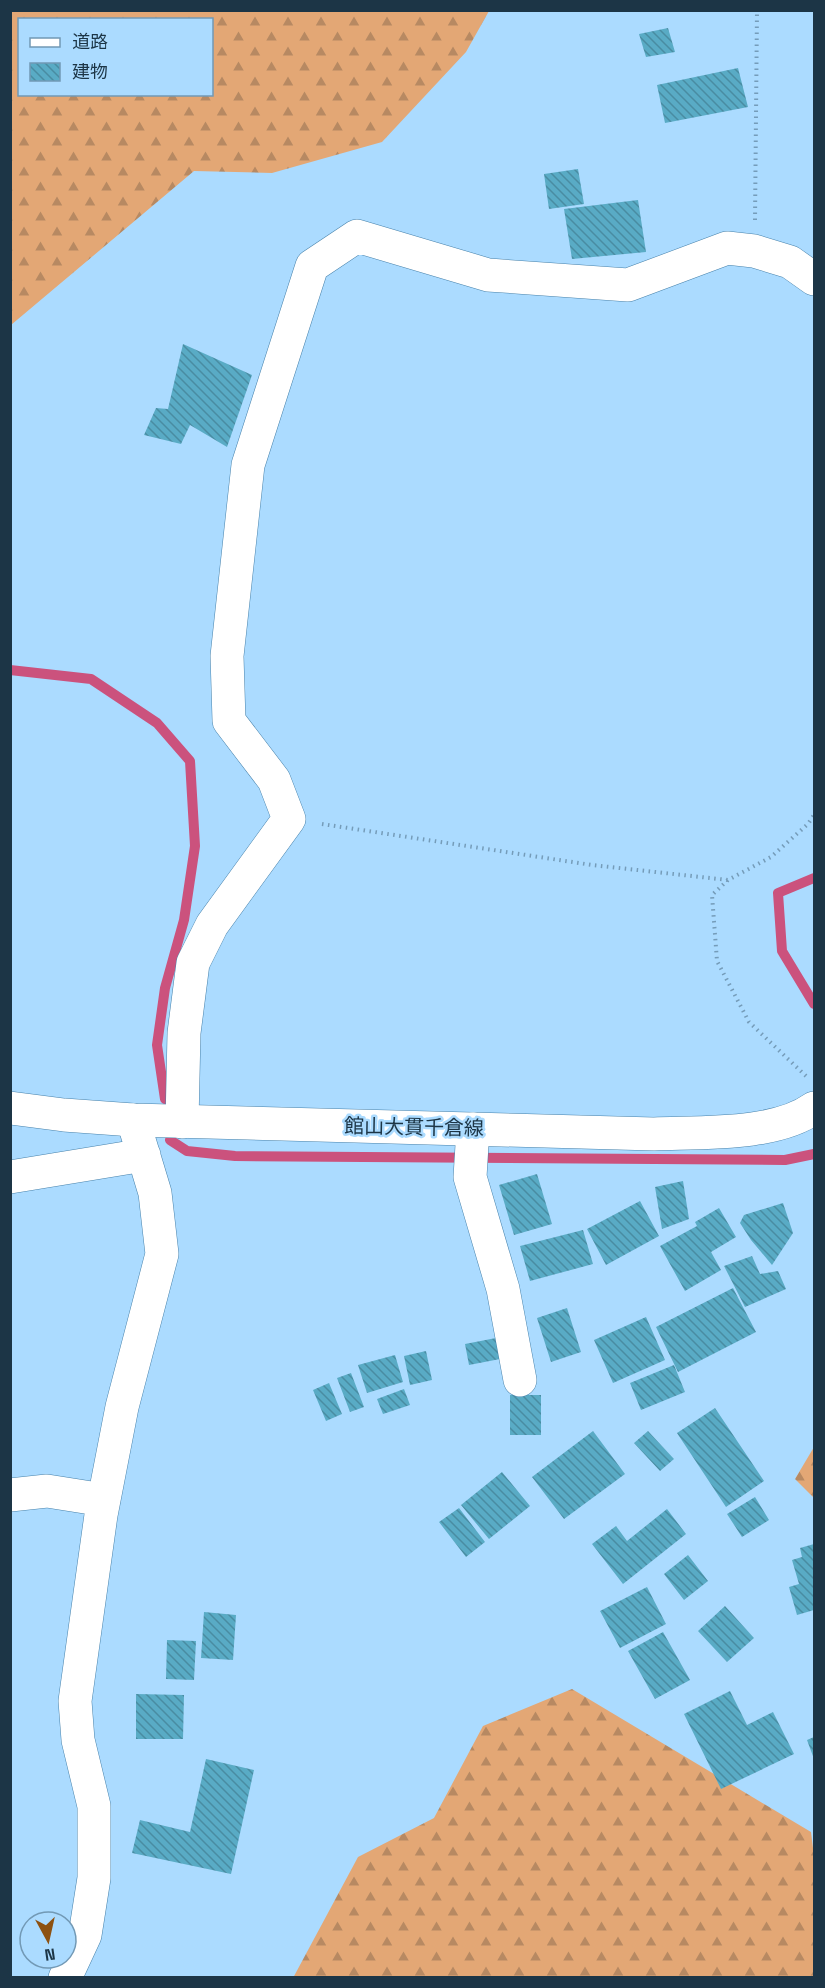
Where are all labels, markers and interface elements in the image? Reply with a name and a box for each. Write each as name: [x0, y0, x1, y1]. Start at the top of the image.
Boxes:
legend: [18, 18, 213, 96]
text: 道路: [72, 30, 108, 53]
text: 建物: [72, 60, 108, 83]
street label: 館山大貫千倉線: [344, 1113, 484, 1141]
north arrow: [18, 1910, 78, 1970]
text: N: [43, 1943, 57, 1966]

